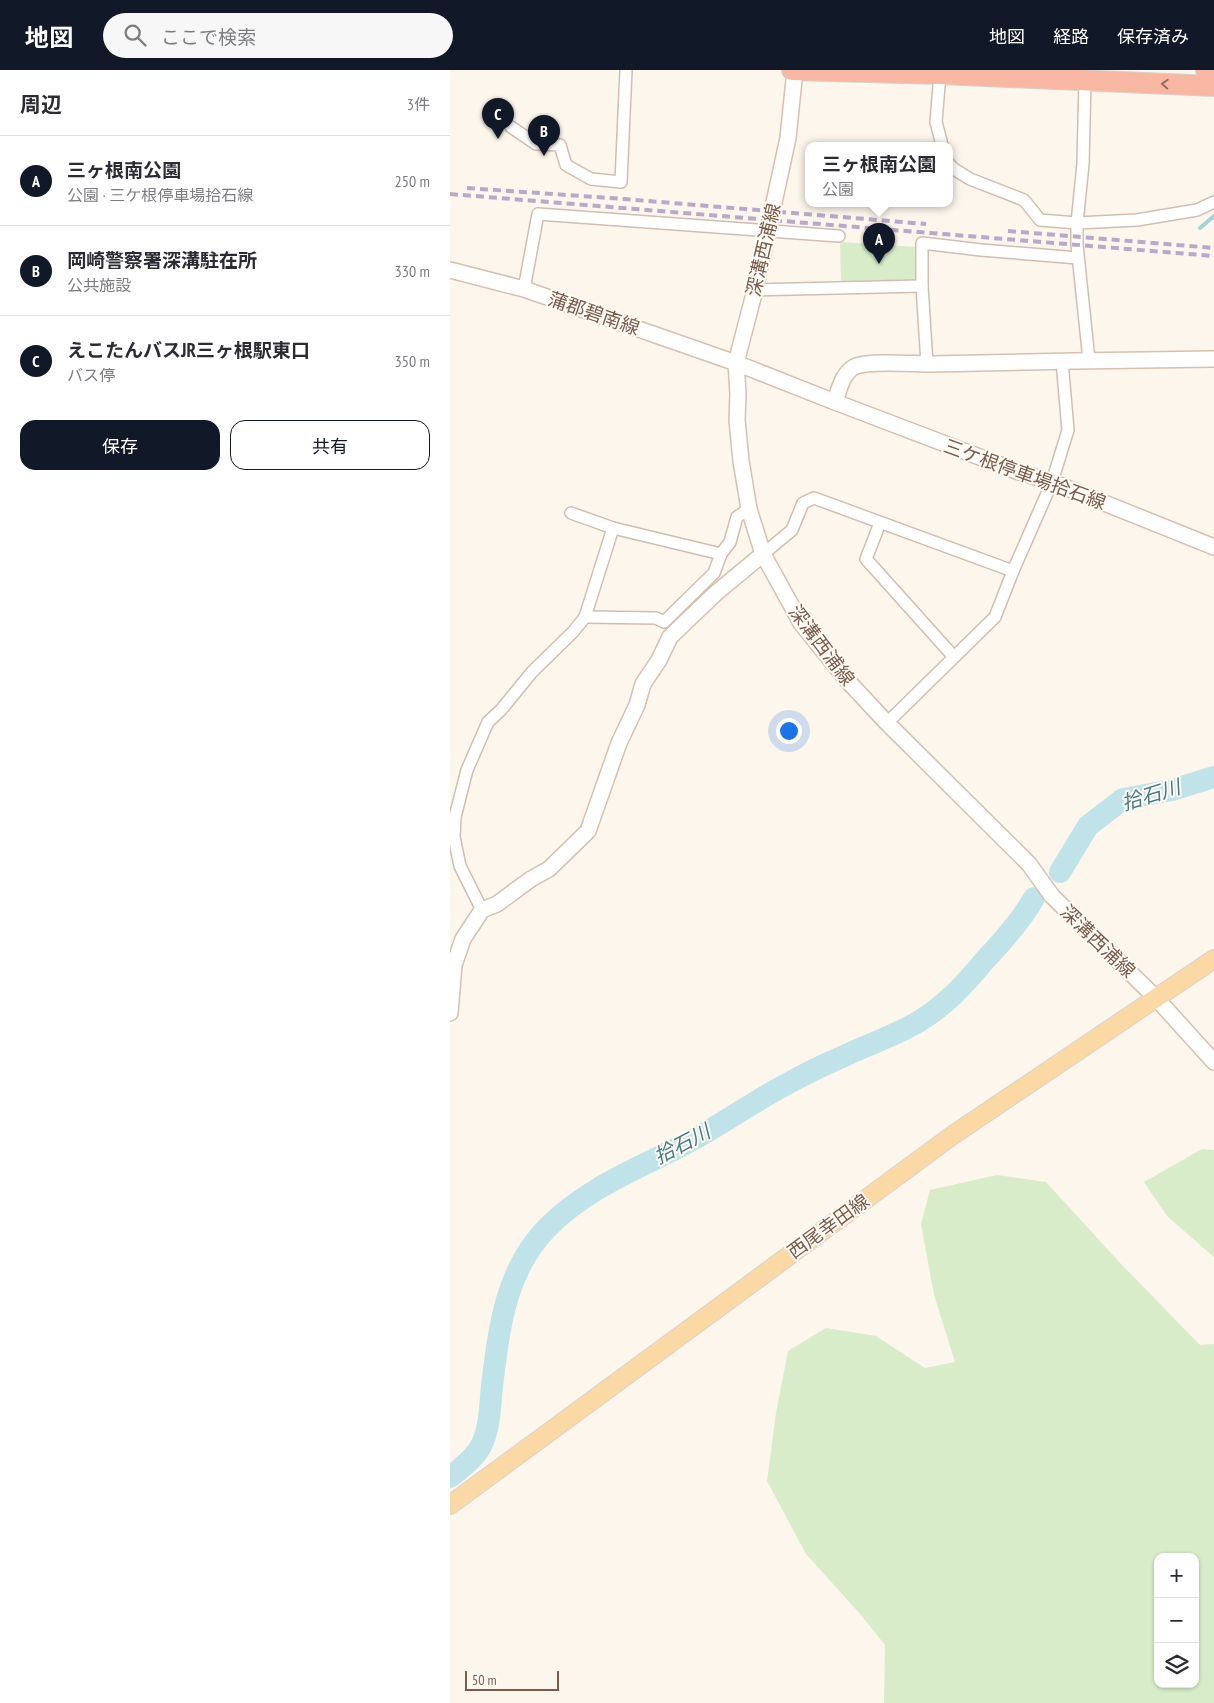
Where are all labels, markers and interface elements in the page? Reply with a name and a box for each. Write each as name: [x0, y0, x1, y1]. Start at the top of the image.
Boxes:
search box: [103, 13, 453, 58]
icon: search: [121, 21, 149, 49]
text: 地図: [25, 22, 73, 53]
text: ここで検索: [161, 25, 256, 49]
text: 地図: [989, 25, 1025, 48]
text: 経路: [1053, 25, 1089, 48]
text: 保存済み: [1117, 25, 1189, 48]
one-way arrow: [1161, 79, 1169, 90]
text: 周辺: [20, 91, 62, 118]
text: 3件: [407, 94, 430, 114]
pin: C: [482, 98, 514, 139]
pin: B: [528, 115, 560, 156]
popup: [805, 142, 953, 207]
text: 三ヶ根南公園: [822, 152, 936, 176]
text: 三ヶ根南公園: [67, 158, 181, 182]
text: A: [32, 171, 40, 191]
text: 250 m: [395, 171, 430, 191]
text: 公園: [822, 179, 854, 199]
text: 公園 · 三ケ根停車場拾石線: [67, 185, 253, 205]
street label: 深溝西浦線: [741, 201, 785, 299]
pin: A: [863, 223, 895, 264]
text: 岡崎警察署深溝駐在所: [67, 248, 257, 272]
text: B: [32, 261, 40, 281]
text: 330 m: [395, 261, 430, 281]
text: 公共施設: [67, 275, 131, 295]
street label: 蒲郡碧南線: [545, 286, 643, 340]
text: えこたんバスJR三ヶ根駅東口: [67, 338, 310, 362]
text: C: [32, 351, 40, 371]
text: 350 m: [395, 351, 430, 371]
text: バス停: [67, 365, 115, 385]
button: 保存: [20, 420, 220, 470]
button: 共有: [230, 420, 430, 470]
street label: 三ケ根停車場拾石線: [941, 433, 1109, 515]
street label: 深溝西浦線: [784, 600, 860, 690]
your location: [776, 718, 802, 744]
water label: 拾石川: [1119, 773, 1185, 816]
street label: 深溝西浦線: [1055, 899, 1141, 983]
water label: 拾石川: [649, 1117, 716, 1170]
street label: 西尾幸田線: [783, 1188, 873, 1264]
map controls: [1154, 1553, 1199, 1688]
button: +: [1154, 1553, 1199, 1598]
button: −: [1154, 1598, 1199, 1643]
button: layers: [1154, 1643, 1199, 1688]
scale bar: [465, 1668, 559, 1691]
text: 50 m: [472, 1671, 497, 1689]

